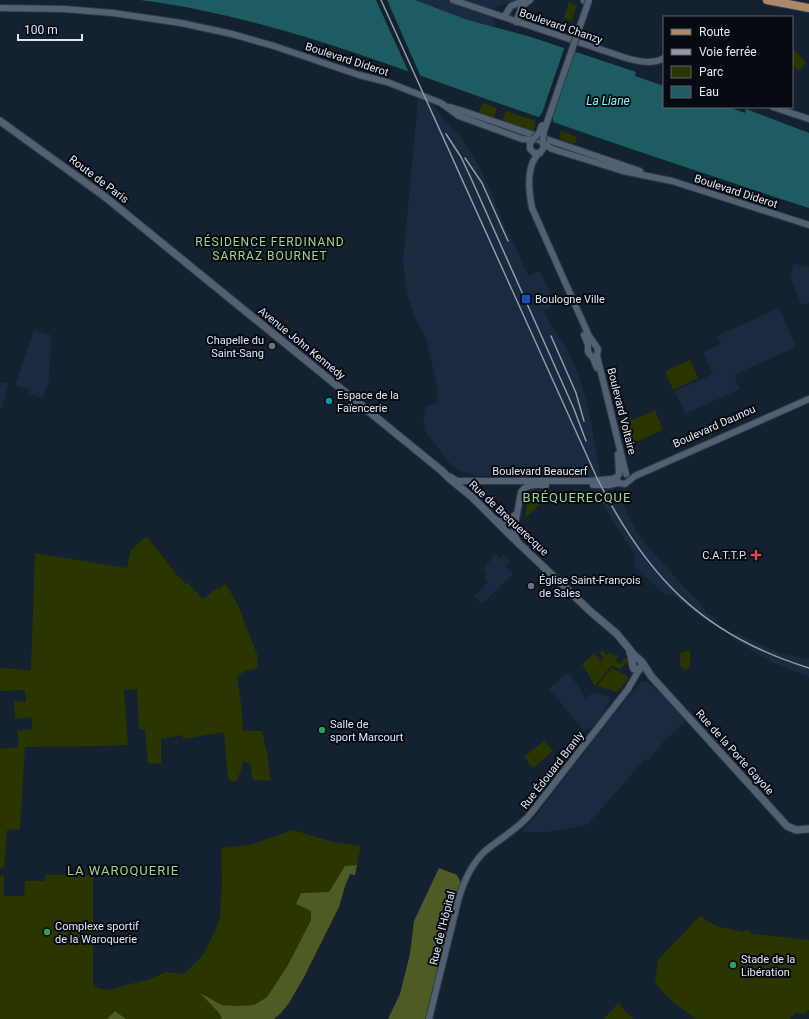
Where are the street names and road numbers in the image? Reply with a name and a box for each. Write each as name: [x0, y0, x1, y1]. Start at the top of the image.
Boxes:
street label: Boulevard Chanzy: [517, 6, 605, 47]
street label: Boulevard Diderot: [304, 40, 391, 79]
street label: Route de Paris: [66, 153, 131, 206]
street label: Boulevard Diderot: [693, 172, 780, 211]
street label: Avenue John Kennedy: [256, 304, 348, 383]
street label: Boulevard Voltaire: [604, 366, 639, 456]
street label: Boulevard Daunou: [671, 402, 758, 451]
street label: Boulevard Beaucerf: [492, 465, 588, 478]
street label: Rue de Brequerecque: [466, 478, 551, 559]
street label: Rue de la Porte Gayole: [693, 707, 776, 798]
street label: Rue Édouard Branly: [518, 728, 587, 812]
street label: Rue de l'Hôpital: [427, 890, 458, 967]

